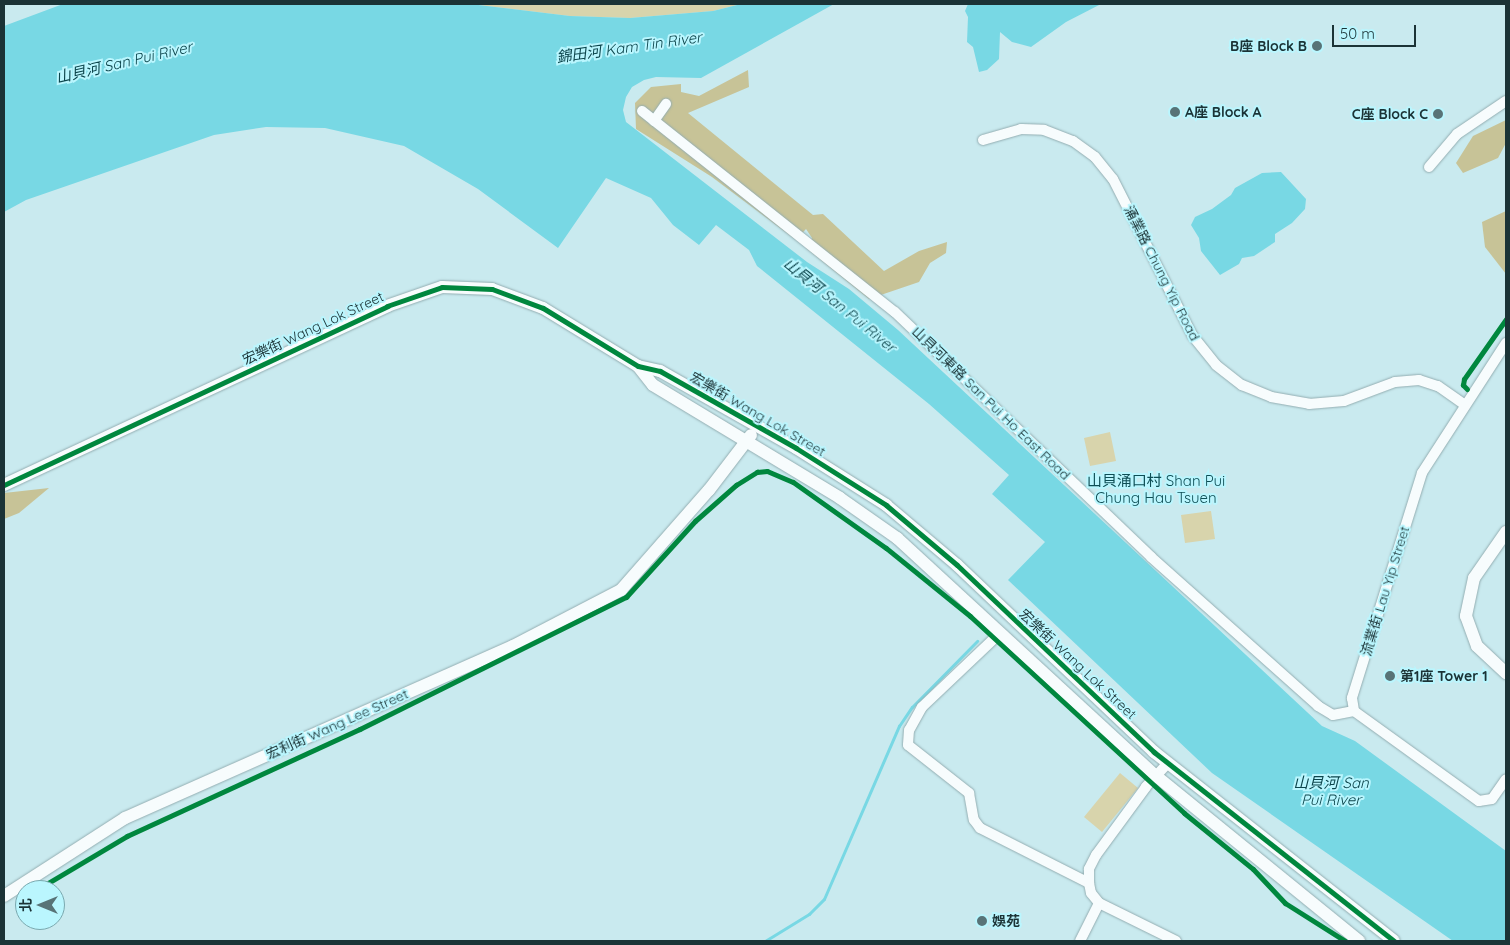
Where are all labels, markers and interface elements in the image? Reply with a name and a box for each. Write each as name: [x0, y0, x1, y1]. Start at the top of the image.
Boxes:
scale bar: [1335, 15, 1419, 47]
text: 50 m: [1340, 24, 1375, 43]
water label: 錦田河 Kam Tin River: [555, 28, 703, 66]
water label: 山貝河 San Pui River: [54, 38, 194, 86]
place label: B座 Block B: [1230, 38, 1307, 54]
marker: B座 Block B: [1311, 40, 1323, 52]
place label: A座 Block A: [1185, 104, 1261, 120]
marker: A座 Block A: [1169, 106, 1181, 118]
place label: C座 Block C: [1352, 106, 1428, 122]
marker: C座 Block C: [1432, 108, 1444, 120]
street label: 涌業路 Chung Yip Road: [1121, 203, 1203, 343]
water label: 山貝河 San Pui River: [780, 254, 900, 356]
street label: 宏樂街 Wang Lok Street: [240, 288, 386, 368]
street label: 山貝河東路 San Pui Ho East Road: [908, 323, 1074, 483]
street label: 宏樂街 Wang Lok Street: [687, 368, 829, 460]
district label: 山貝涌口村 Shan Pui Chung Hau Tsuen: [1086, 471, 1226, 506]
street label: 流業街 Lau Yip Street: [1357, 524, 1413, 658]
street label: 宏樂街 Wang Lok Street: [1016, 605, 1140, 723]
place label: 第1座 Tower 1: [1400, 668, 1488, 684]
marker: 第1座 Tower 1: [1384, 670, 1396, 682]
street label: 宏利街 Wang Lee Street: [263, 685, 411, 763]
water label: 山貝河 San Pui River: [1293, 773, 1369, 808]
north arrow: [15, 880, 65, 930]
text: 北: [17, 898, 35, 912]
place label: 娛苑: [992, 913, 1020, 929]
marker: 娛苑: [976, 915, 988, 927]

